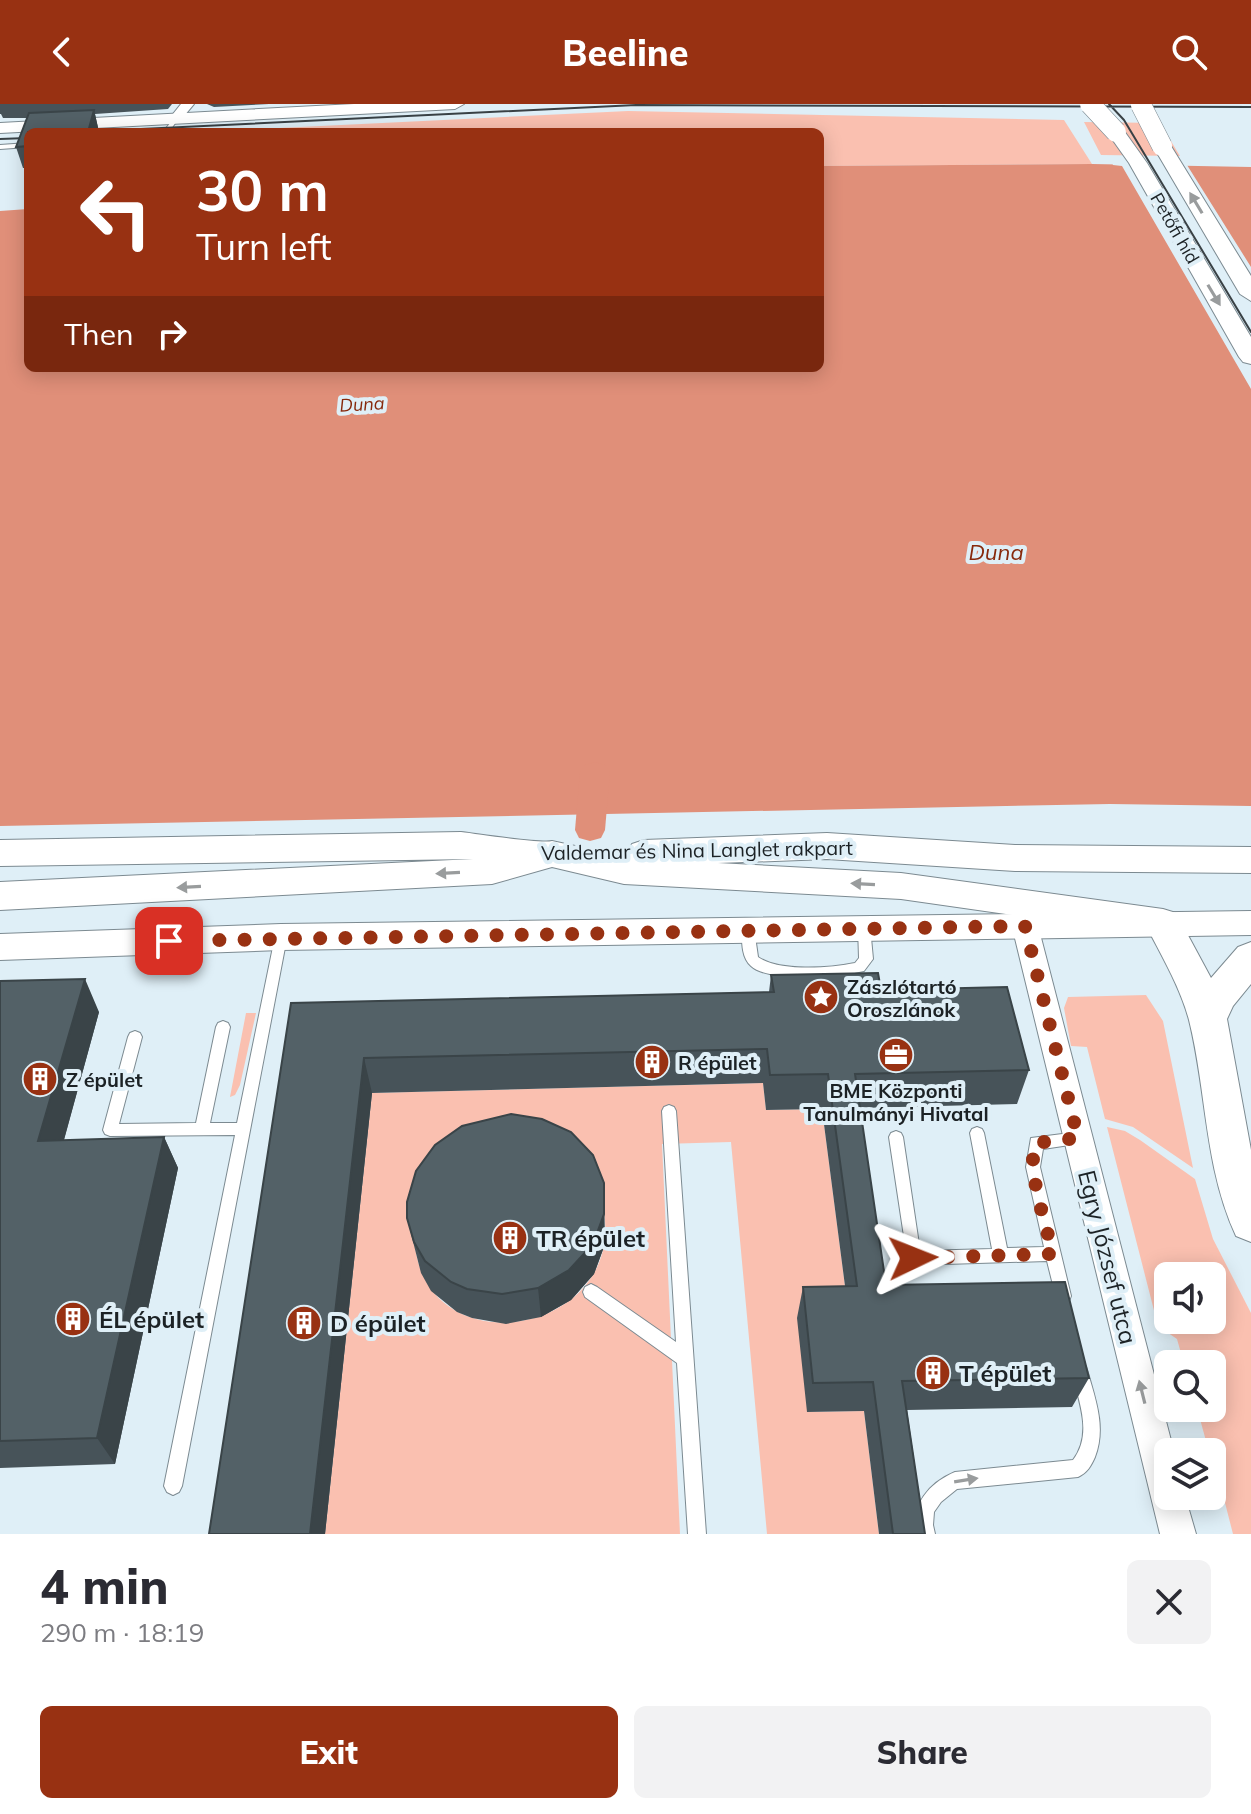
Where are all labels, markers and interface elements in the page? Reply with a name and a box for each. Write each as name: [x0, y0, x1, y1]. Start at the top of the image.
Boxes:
icon: back: [40, 30, 84, 74]
text: Beeline: [562, 30, 689, 75]
icon: search: [1167, 30, 1211, 74]
text: 30 m: [196, 155, 329, 225]
icon: left: [64, 160, 168, 264]
street label: Petőfi híd: [1145, 188, 1205, 268]
one-way arrow: [1189, 192, 1203, 214]
text: Turn left: [196, 224, 332, 269]
one-way arrow: [1207, 284, 1221, 306]
icon: right: [150, 312, 194, 356]
text: Then: [64, 315, 134, 353]
water label: Duna: [339, 391, 385, 417]
water label: Duna: [968, 538, 1024, 566]
street label: Valdemar és Nina Langlet rakpart: [541, 835, 853, 865]
one-way arrow: [435, 867, 460, 880]
one-way arrow: [850, 877, 875, 890]
one-way arrow: [176, 880, 201, 893]
pin: [135, 907, 203, 975]
icon: arrive: [147, 919, 191, 963]
place label: Zászlótartó Oroszlánok: [847, 974, 957, 1022]
place icon: Zászlótartó Oroszlánok: [802, 978, 840, 1016]
office icon: BME Központi Tanulmányi Hivatal: [877, 1036, 915, 1074]
building icon: R épület: [633, 1043, 671, 1081]
place label: R épület: [678, 1050, 757, 1075]
building icon: Z épület: [21, 1060, 59, 1098]
place label: Z épület: [66, 1067, 143, 1092]
place label: BME Központi Tanulmányi Hivatal: [803, 1078, 989, 1126]
street label: Egry József utca: [1072, 1167, 1144, 1347]
position arrow: [871, 1216, 955, 1300]
building icon: TR épület: [491, 1219, 529, 1257]
place label: TR épület: [536, 1223, 645, 1253]
map controls: [1154, 1262, 1226, 1510]
button: sound: [1154, 1262, 1226, 1334]
building icon: ÉL épület: [54, 1300, 92, 1338]
place label: ÉL épület: [99, 1304, 204, 1334]
building icon: D épület: [285, 1304, 323, 1342]
place label: D épület: [330, 1308, 426, 1338]
button: search: [1154, 1350, 1226, 1422]
building icon: T épület: [914, 1354, 952, 1392]
place label: T épület: [959, 1358, 1051, 1388]
one-way arrow: [1136, 1379, 1148, 1404]
button: layers: [1154, 1438, 1226, 1510]
one-way arrow: [953, 1474, 978, 1486]
text: 4 min: [40, 1556, 169, 1616]
button: close: [1127, 1560, 1211, 1644]
text: 290 m · 18:19: [40, 1616, 204, 1649]
button: Exit: [40, 1706, 618, 1798]
button: Share: [634, 1706, 1211, 1798]

